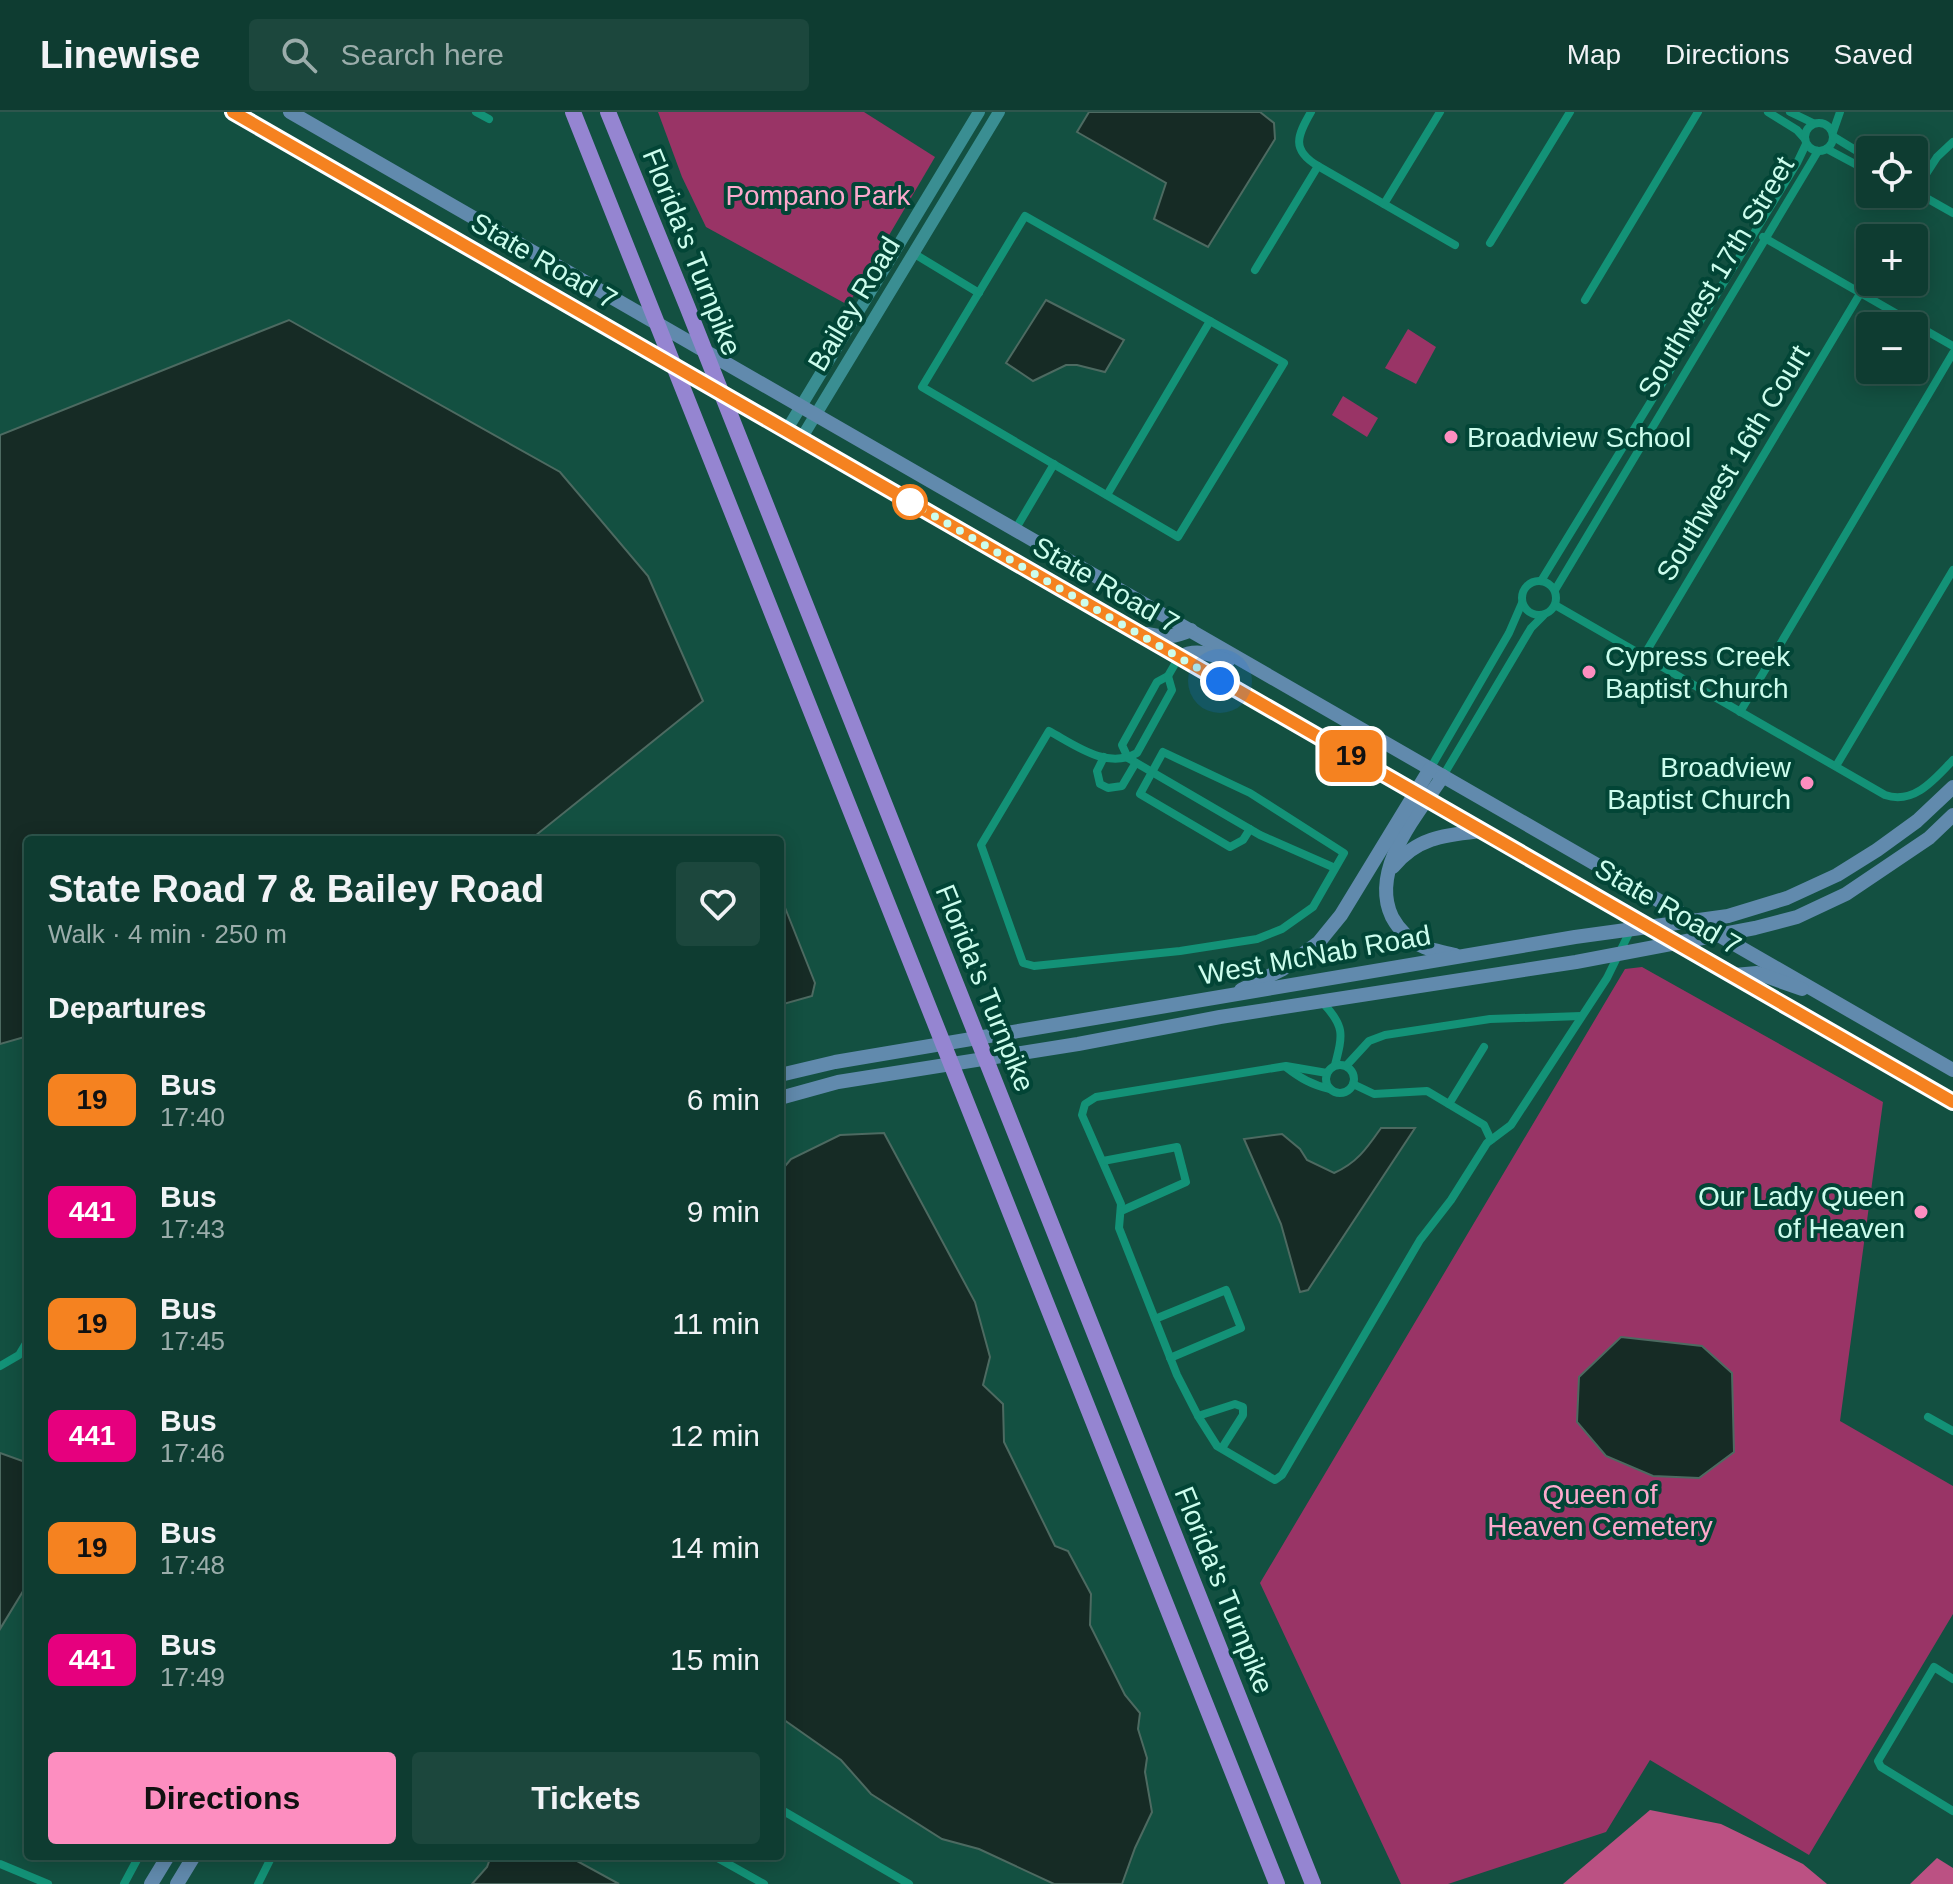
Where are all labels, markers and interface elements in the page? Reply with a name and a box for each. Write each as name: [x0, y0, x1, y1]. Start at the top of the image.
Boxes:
search box: [249, 19, 809, 91]
icon: search: [277, 33, 321, 77]
text: Linewise: [40, 34, 201, 76]
text: Search here: [341, 38, 504, 71]
text: Map: [1567, 39, 1621, 70]
text: Directions: [1665, 39, 1790, 70]
text: Saved: [1834, 39, 1913, 70]
map controls: [1856, 136, 1928, 384]
button: locate: [1856, 136, 1928, 208]
street label: Florida's Turnpike: [636, 144, 748, 360]
street label: Southwest 17th Street: [1632, 151, 1800, 403]
park label: Pompano Park: [725, 180, 912, 211]
street label: State Road 7: [465, 207, 623, 315]
button: +: [1856, 224, 1928, 296]
street label: Bailey Road: [802, 231, 906, 377]
button: −: [1856, 312, 1928, 384]
street label: Southwest 16th Court: [1650, 339, 1816, 586]
place label: Broadview School: [1467, 422, 1691, 453]
marker: Broadview School: [1442, 428, 1460, 446]
unlabelled marker: [893, 485, 927, 519]
street label: State Road 7: [1027, 531, 1185, 639]
place label: Cypress Creek Baptist Church: [1605, 641, 1791, 704]
your location: [1200, 661, 1240, 701]
marker: Cypress Creek Baptist Church: [1580, 663, 1598, 681]
line badge: 19: [1315, 730, 1387, 782]
text: 19: [1335, 740, 1367, 771]
place label: Broadview Baptist Church: [1607, 752, 1792, 815]
marker: Broadview Baptist Church: [1798, 774, 1816, 792]
street label: State Road 7: [1589, 853, 1747, 961]
button: heart: [676, 862, 760, 946]
text: State Road 7 & Bailey Road: [48, 868, 544, 910]
street label: Florida's Turnpike: [929, 880, 1041, 1096]
text: Walk · 4 min · 250 m: [48, 919, 287, 949]
street label: West McNab Road: [1197, 919, 1433, 991]
text: Departures: [48, 991, 206, 1024]
text: Bus: [160, 1068, 217, 1101]
text: 6 min: [687, 1083, 760, 1116]
text: 19: [76, 1084, 108, 1115]
text: 17:40: [160, 1102, 225, 1132]
text: Bus: [160, 1180, 217, 1213]
place label: Our Lady Queen of Heaven: [1698, 1181, 1905, 1244]
text: 9 min: [687, 1195, 760, 1228]
text: 441: [69, 1196, 115, 1227]
marker: Our Lady Queen of Heaven: [1912, 1203, 1930, 1221]
text: 17:43: [160, 1214, 225, 1244]
text: Bus: [160, 1292, 217, 1325]
text: 11 min: [672, 1307, 760, 1340]
text: 19: [76, 1308, 108, 1339]
text: 17:45: [160, 1326, 225, 1356]
text: Bus: [160, 1404, 217, 1437]
text: 12 min: [670, 1419, 760, 1452]
text: 441: [69, 1420, 115, 1451]
text: 17:46: [160, 1438, 225, 1468]
park label: Queen of Heaven Cemetery: [1487, 1479, 1713, 1542]
street label: Florida's Turnpike: [1168, 1482, 1280, 1698]
text: Bus: [160, 1516, 217, 1549]
text: 14 min: [670, 1531, 760, 1564]
text: 19: [76, 1532, 108, 1563]
text: 17:48: [160, 1550, 225, 1580]
text: Bus: [160, 1628, 217, 1661]
text: 15 min: [670, 1643, 760, 1676]
text: 441: [69, 1644, 115, 1675]
text: 17:49: [160, 1662, 225, 1692]
button: Directions: [48, 1752, 396, 1844]
button: Tickets: [412, 1752, 760, 1844]

